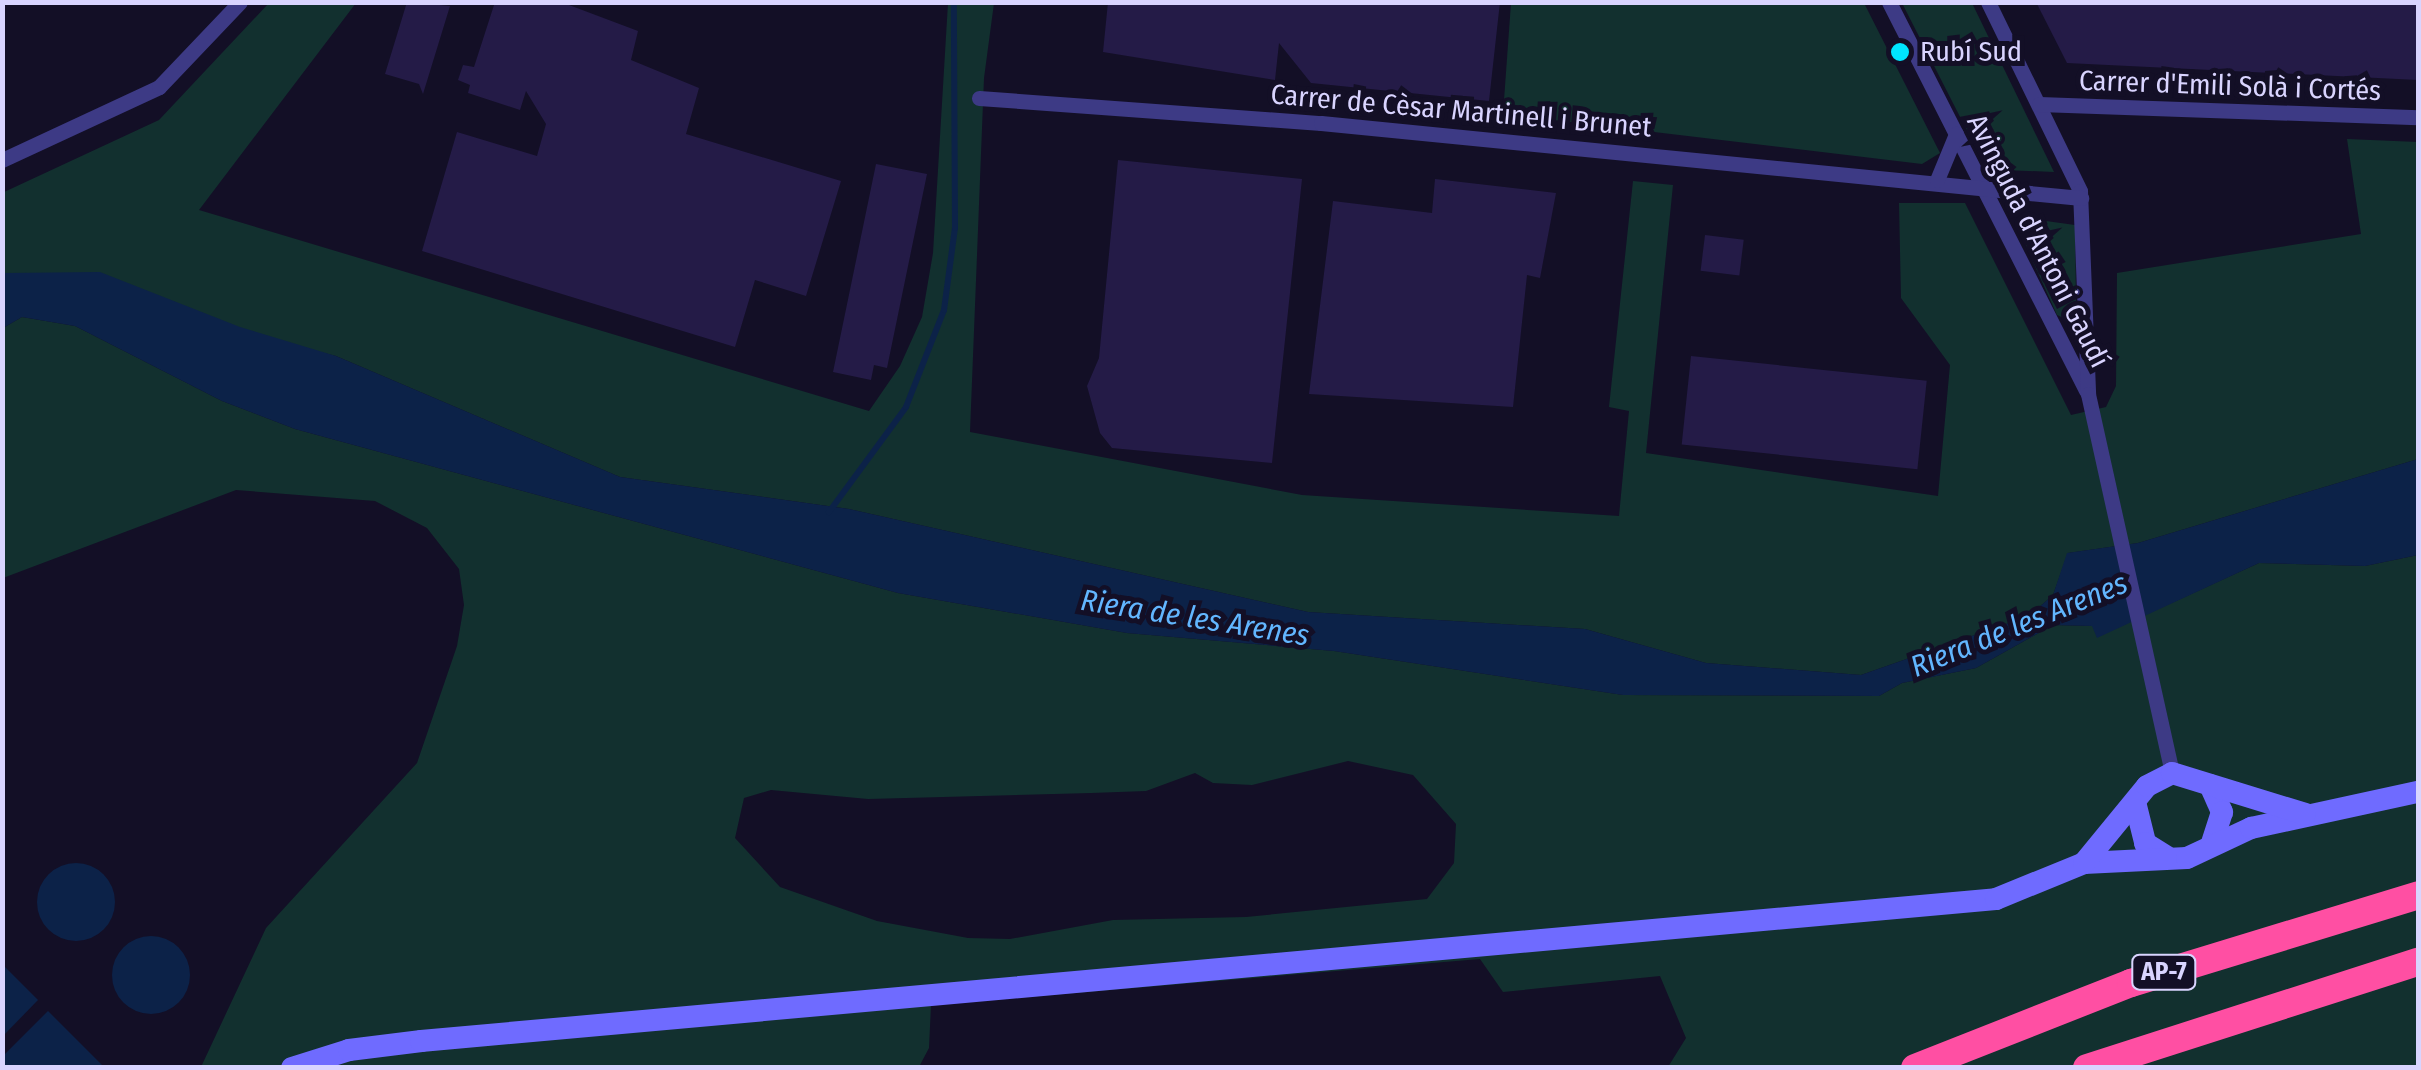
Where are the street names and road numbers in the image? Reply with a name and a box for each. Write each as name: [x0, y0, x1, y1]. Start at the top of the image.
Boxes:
street label: Carrer d'Emili Solà i Cortés: [2078, 64, 2382, 108]
street label: Carrer de Cèsar Martinell i Brunet: [1269, 78, 1653, 144]
street label: Avinguda d'Antoni Gaudí: [1960, 109, 2116, 373]
road number: AP-7: [2129, 952, 2199, 992]

